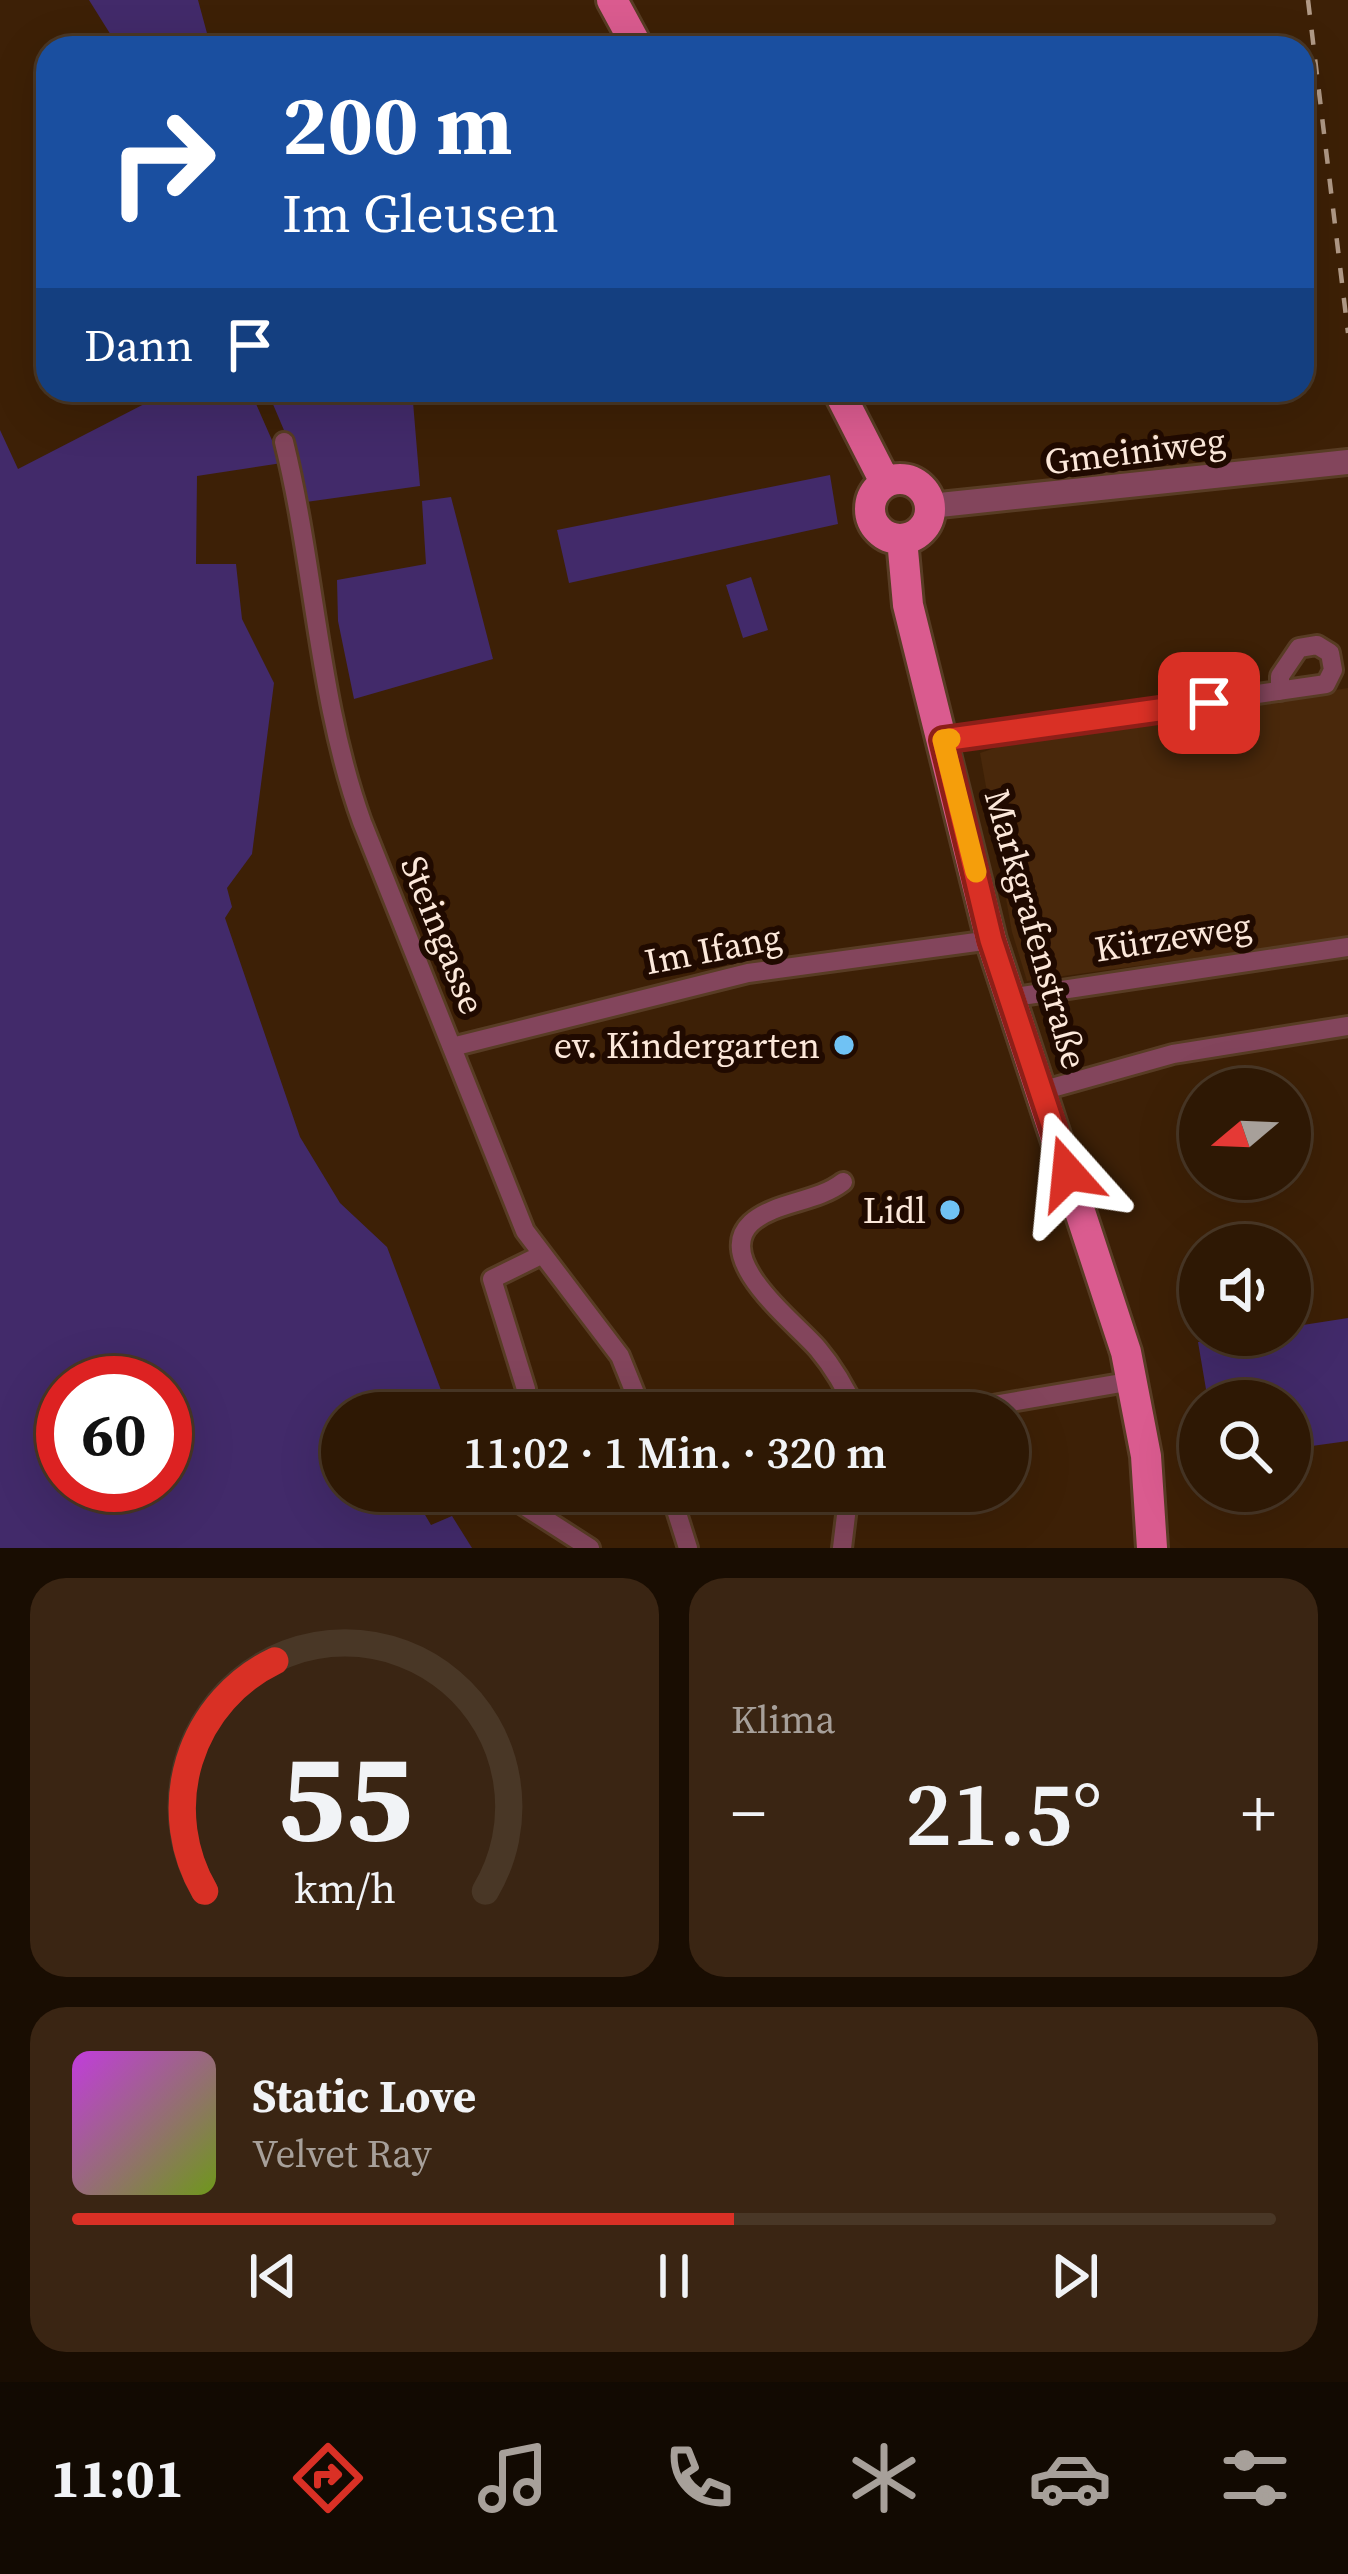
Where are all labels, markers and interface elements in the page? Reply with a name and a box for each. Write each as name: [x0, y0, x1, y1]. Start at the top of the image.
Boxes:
text: 200 m: [282, 67, 513, 182]
icon: right: [84, 84, 240, 240]
text: Im Gleusen: [282, 176, 559, 250]
icon: arrive: [217, 312, 283, 378]
text: Dann: [84, 314, 193, 376]
street label: Gmeiniweg: [1042, 416, 1228, 486]
pin: [1158, 652, 1260, 754]
icon: arrive: [1176, 670, 1242, 736]
street label: Markgrafenstraße: [973, 783, 1099, 1075]
street label: Steingasse: [389, 849, 497, 1021]
street label: Kürzeweg: [1091, 900, 1255, 974]
street label: Im Ifang: [640, 912, 786, 986]
place label: ev. Kindergarten: [554, 1021, 820, 1070]
marker: ev. Kindergarten: [831, 1032, 857, 1058]
north arrow: [1179, 1068, 1311, 1200]
map controls: [1179, 1068, 1311, 1512]
position arrow: [1005, 1110, 1131, 1236]
place label: Lidl: [863, 1186, 926, 1235]
marker: Lidl: [937, 1197, 963, 1223]
button: sound: [1179, 1224, 1311, 1356]
speed limit sign: 60: [36, 1356, 192, 1512]
button: search: [1179, 1380, 1311, 1512]
text: 11:02 · 1 Min. · 320 m: [463, 1421, 887, 1483]
text: Klima: [731, 1693, 835, 1746]
text: 55: [277, 1711, 412, 1882]
text: 21.5°: [905, 1752, 1102, 1875]
text: −: [731, 1768, 766, 1858]
text: +: [1241, 1768, 1276, 1858]
text: km/h: [293, 1858, 396, 1916]
text: Static Love: [252, 2065, 476, 2127]
text: Velvet Ray: [252, 2127, 432, 2180]
icon: previous: [240, 2243, 306, 2309]
icon: pause: [641, 2243, 707, 2309]
icon: next: [1042, 2243, 1108, 2309]
icon: directions: [286, 2436, 370, 2520]
icon: music: [471, 2436, 555, 2520]
icon: phone: [657, 2436, 741, 2520]
icon: climate: [842, 2436, 926, 2520]
icon: car: [1028, 2436, 1112, 2520]
icon: filters: [1213, 2436, 1297, 2520]
text: 11:01: [51, 2441, 184, 2515]

